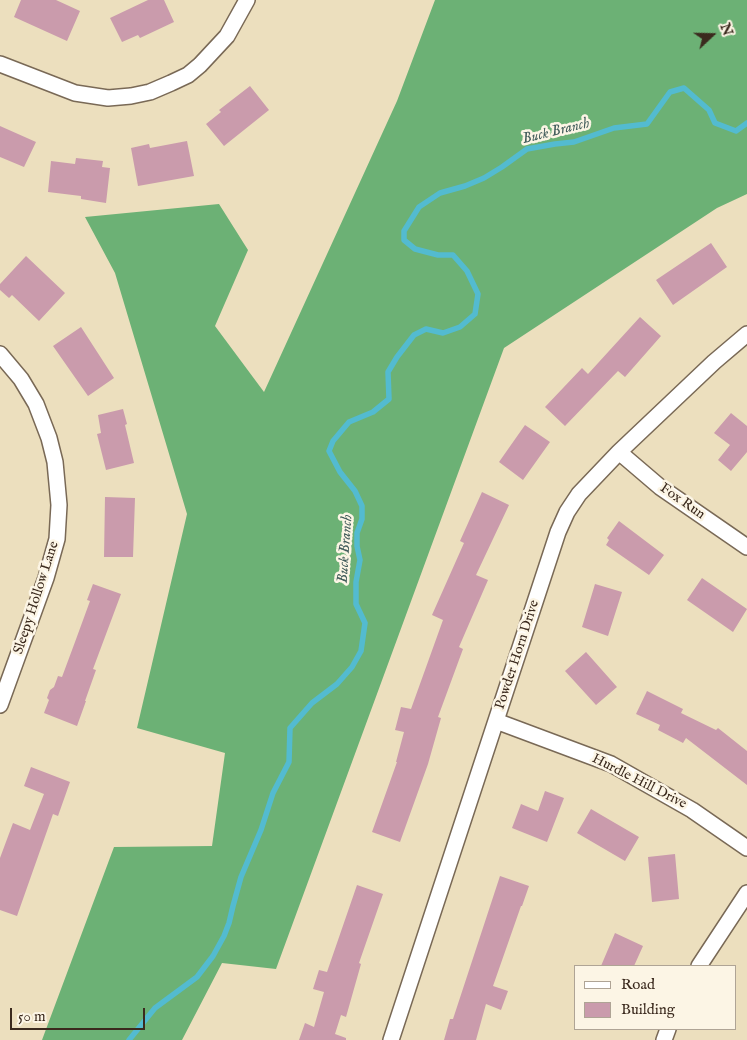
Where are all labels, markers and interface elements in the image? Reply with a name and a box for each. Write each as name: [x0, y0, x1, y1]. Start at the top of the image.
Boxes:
north arrow: [687, 10, 737, 60]
text: N: [715, 21, 737, 39]
water label: Buck Branch: [520, 115, 592, 149]
street label: Fox Run: [656, 480, 708, 524]
water label: Buck Branch: [335, 514, 357, 584]
street label: Sleepy Hollow Lane: [11, 539, 63, 657]
street label: Powder Horn Drive: [492, 598, 544, 712]
street label: Hurdle Hill Drive: [589, 751, 689, 813]
legend: [574, 965, 737, 1030]
text: Road: [621, 975, 655, 994]
scale bar: [12, 998, 148, 1030]
text: Building: [621, 1000, 675, 1019]
text: 50 m: [18, 1007, 46, 1026]

